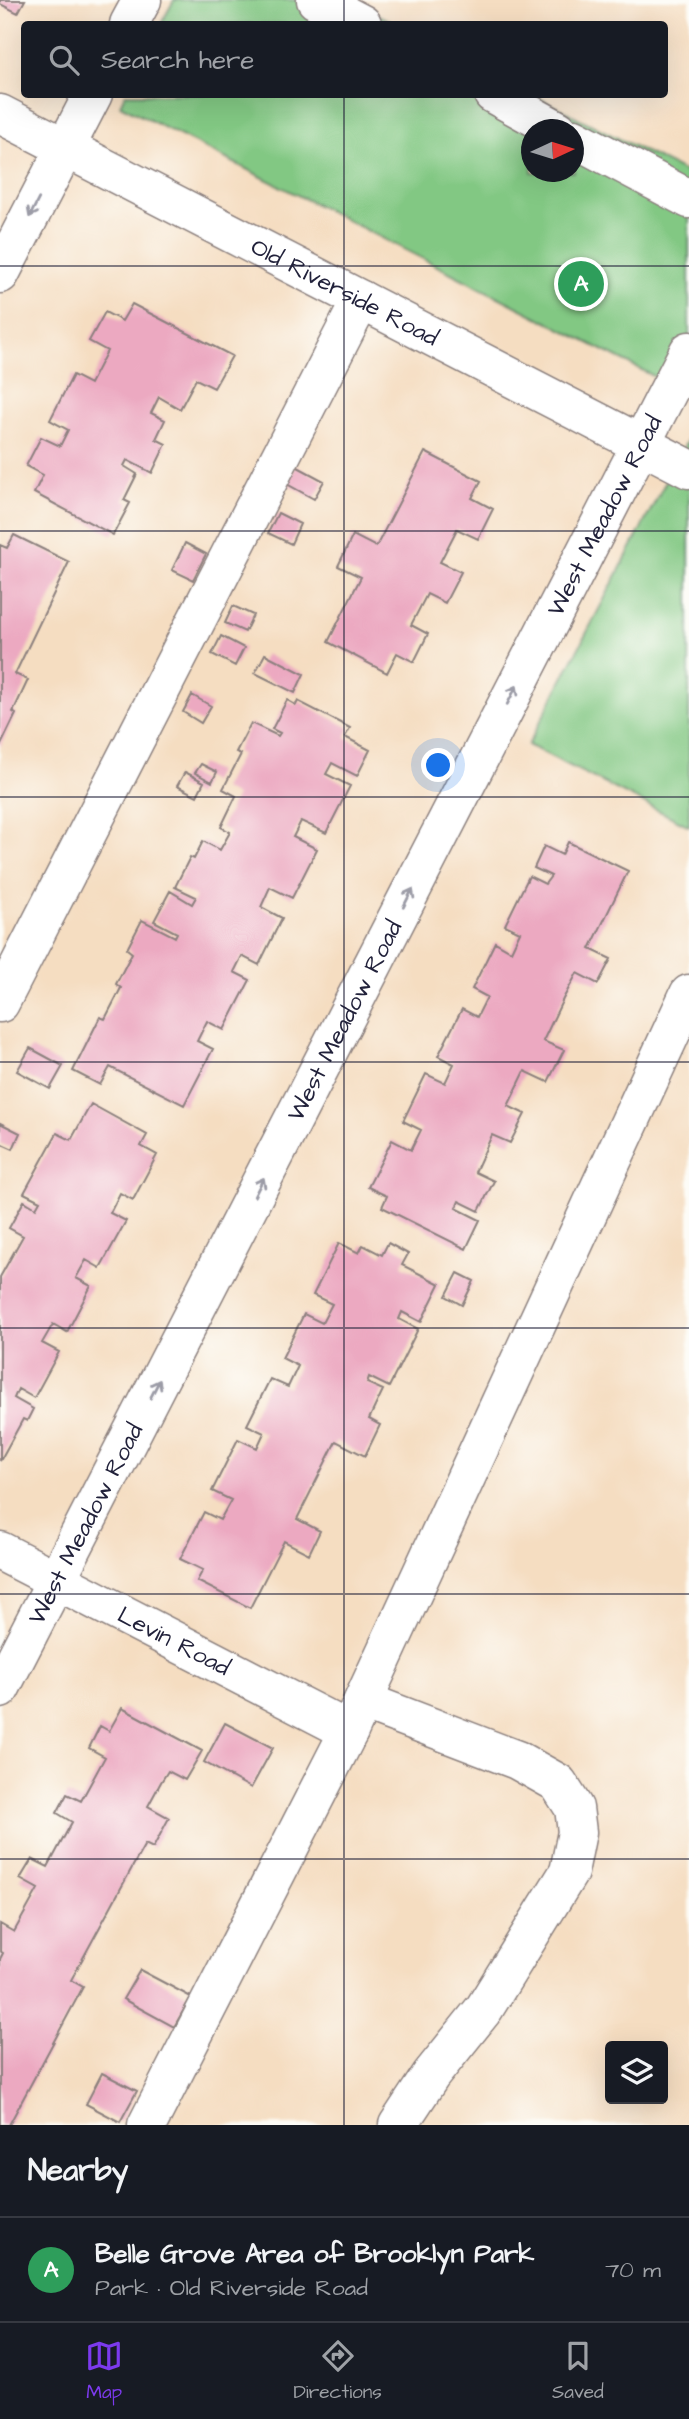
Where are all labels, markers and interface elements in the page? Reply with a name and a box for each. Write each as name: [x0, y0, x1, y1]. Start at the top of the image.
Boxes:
search box: [21, 21, 668, 98]
icon: search: [45, 41, 83, 79]
text: Search here: [101, 42, 254, 78]
north arrow: [521, 119, 584, 182]
one-way arrow: [27, 197, 40, 218]
street label: Old Riverside Road: [245, 230, 444, 355]
pin: A: [558, 258, 604, 310]
street label: West Meadow Road: [539, 409, 671, 622]
one-way arrow: [506, 685, 520, 706]
your location: [421, 748, 455, 782]
one-way arrow: [402, 888, 416, 908]
street label: West Meadow Road: [279, 914, 411, 1127]
one-way arrow: [253, 1177, 266, 1198]
one-way arrow: [148, 1379, 162, 1400]
street label: West Meadow Road: [20, 1418, 152, 1631]
street label: Levin Road: [112, 1599, 236, 1685]
map controls: [605, 2041, 668, 2104]
button: layers: [605, 2041, 668, 2104]
text: Nearby: [28, 2150, 128, 2192]
text: Belle Grove Area of Brooklyn Park: [95, 2236, 534, 2272]
text: A: [44, 2254, 58, 2286]
text: 70 m: [605, 2254, 661, 2286]
text: Park · Old Riverside Road: [95, 2272, 368, 2304]
tab: Map: [85, 2337, 123, 2406]
tab: Directions: [293, 2337, 382, 2406]
tab: Saved: [552, 2337, 604, 2406]

